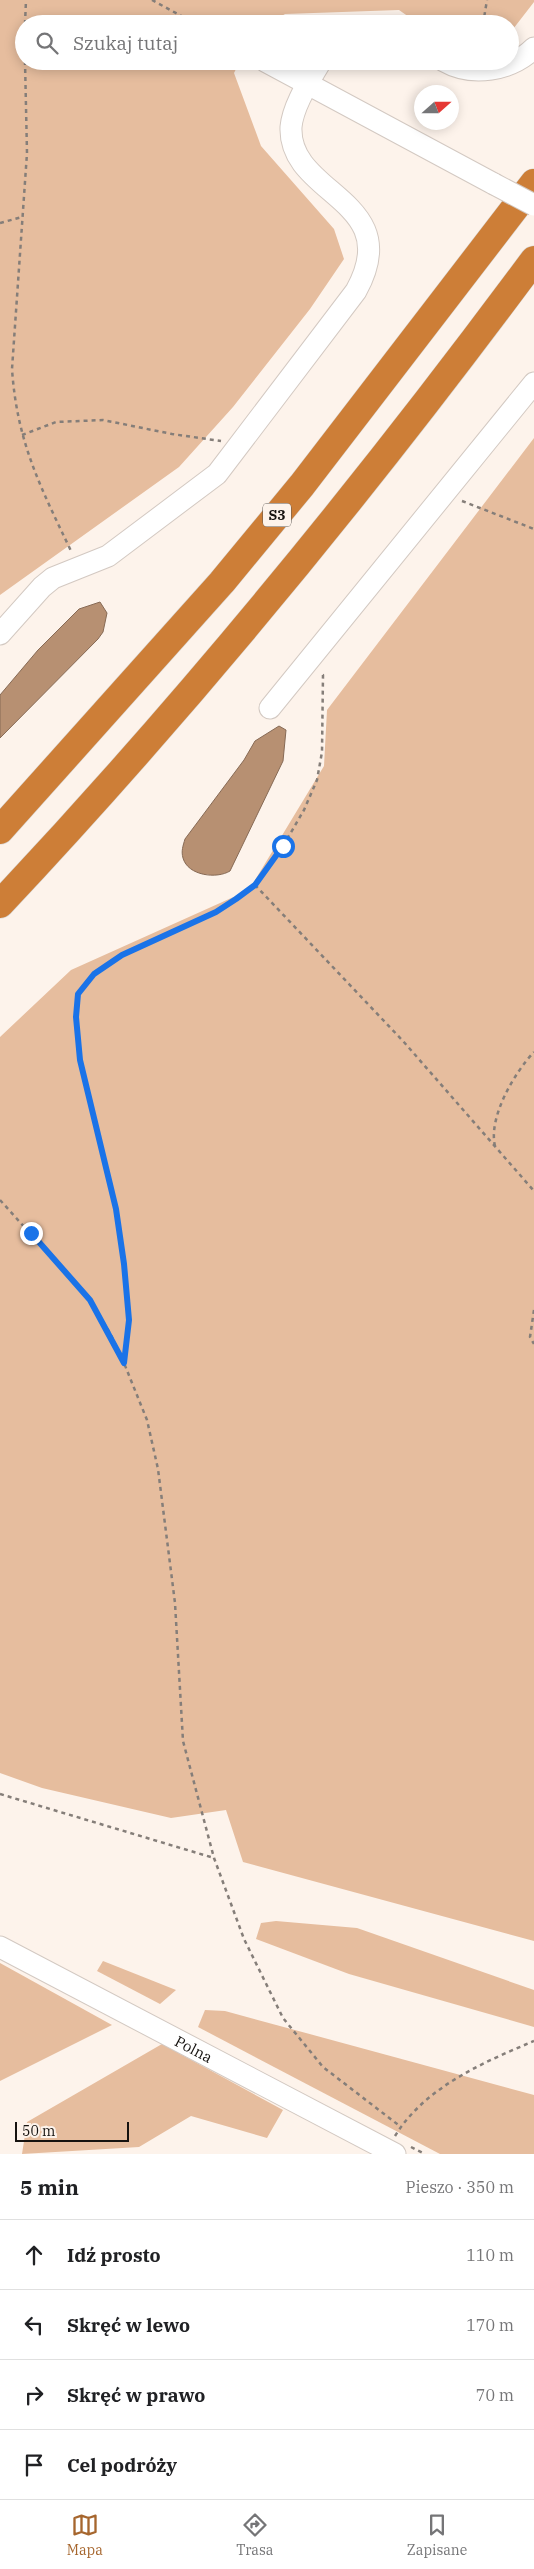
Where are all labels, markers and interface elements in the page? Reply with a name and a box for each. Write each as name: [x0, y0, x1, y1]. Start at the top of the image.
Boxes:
search box: [15, 15, 519, 70]
icon: search: [33, 29, 61, 57]
text: Szukaj tutaj: [73, 31, 178, 55]
north arrow: [414, 85, 459, 130]
road number: S3: [263, 504, 291, 526]
route start: [272, 835, 295, 858]
route end: [20, 1222, 43, 1245]
street label: Polna: [172, 2031, 216, 2066]
scale bar: [15, 2119, 129, 2142]
text: 50 m: [22, 2122, 55, 2140]
text: 5 min: [20, 2173, 79, 2201]
text: Pieszo · 350 m: [406, 2177, 514, 2197]
icon: ahead: [20, 2241, 48, 2269]
text: Idź prosto: [67, 2243, 161, 2267]
text: 110 m: [466, 2245, 514, 2265]
icon: left: [20, 2311, 48, 2339]
text: Skręć w lewo: [67, 2313, 190, 2337]
text: 170 m: [466, 2315, 514, 2335]
icon: right: [20, 2381, 48, 2409]
text: Skręć w prawo: [67, 2383, 205, 2407]
text: 70 m: [476, 2385, 514, 2405]
icon: arrive: [20, 2451, 48, 2479]
text: Cel podróży: [67, 2453, 177, 2477]
tab: Mapa: [67, 2511, 103, 2559]
tab: Trasa: [236, 2511, 273, 2559]
tab: Zapisane: [407, 2511, 467, 2559]

